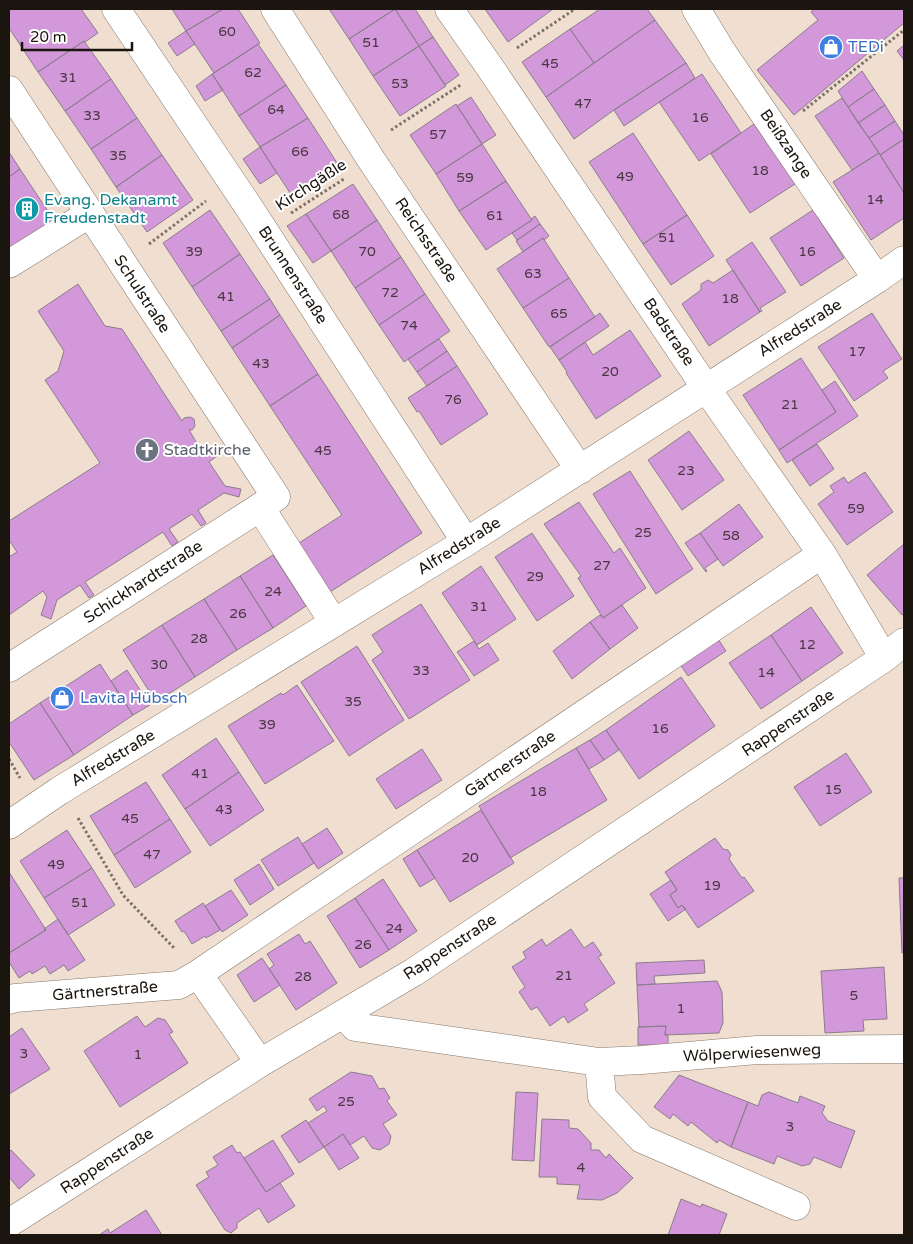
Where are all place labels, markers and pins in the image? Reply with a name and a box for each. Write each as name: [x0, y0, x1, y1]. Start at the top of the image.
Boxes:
shop icon: TEDi: [818, 34, 844, 60]
place label: TEDi: [848, 37, 884, 57]
place label: Evang. Dekanamt Freudenstadt: [44, 190, 177, 228]
building icon: Evang. Dekanamt Freudenstadt: [14, 196, 40, 222]
church icon: Stadtkirche: [134, 437, 160, 463]
place label: Stadtkirche: [164, 440, 251, 460]
shop icon: Lavita Hübsch: [49, 685, 75, 711]
place label: Lavita Hübsch: [80, 688, 187, 708]

